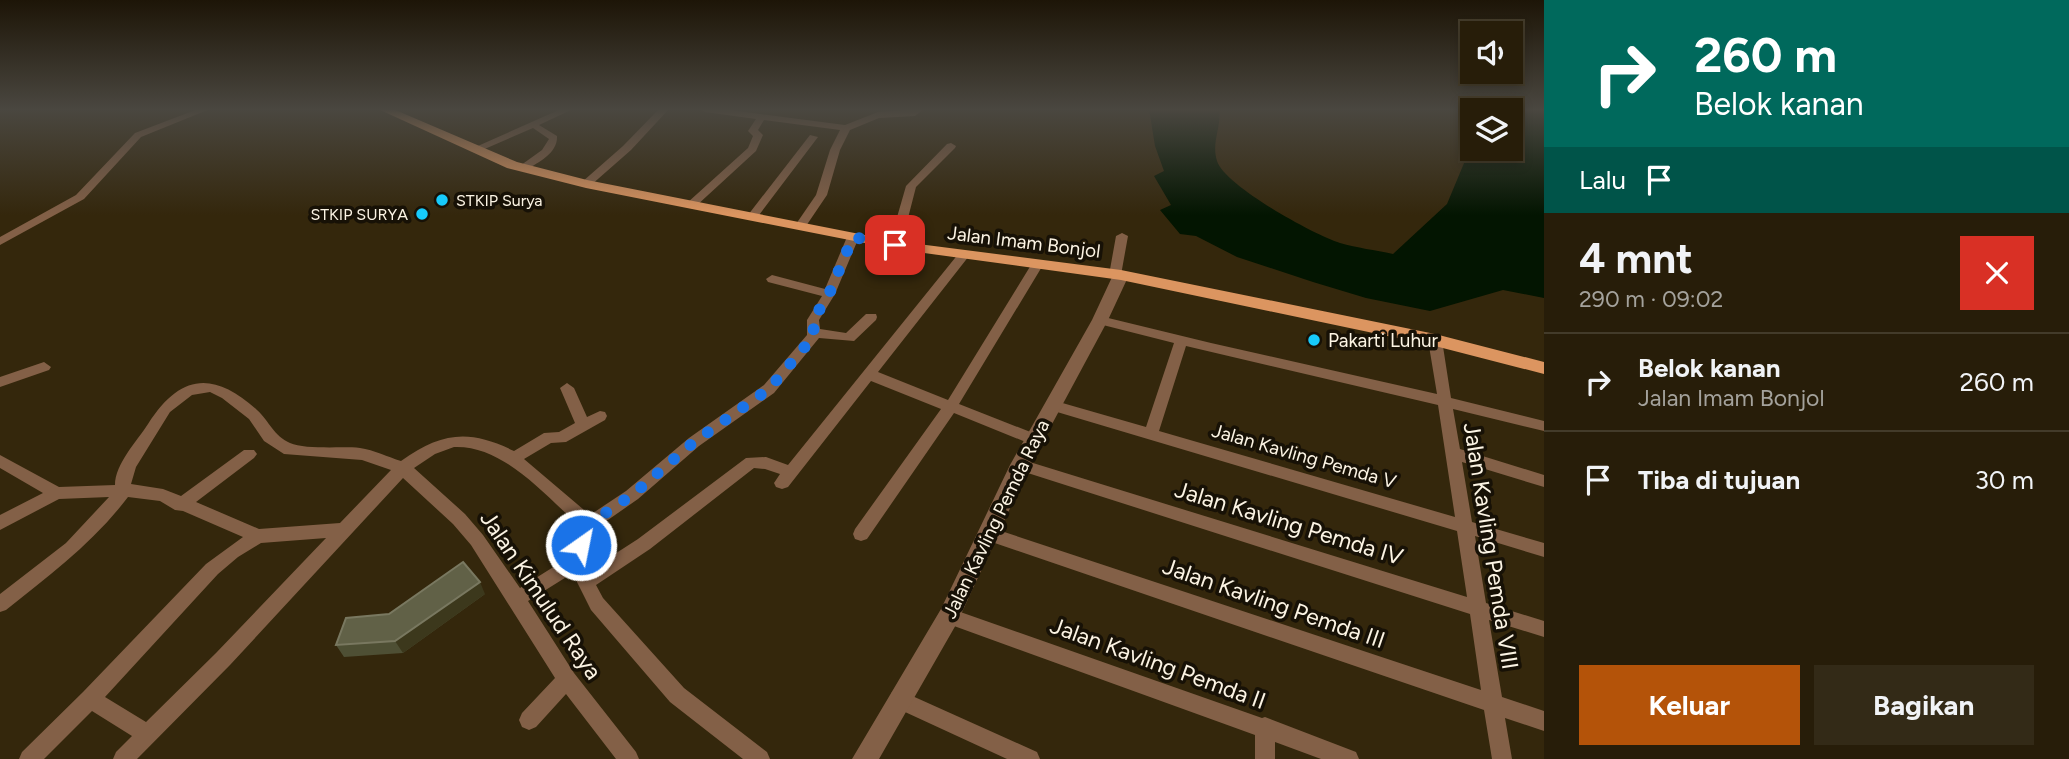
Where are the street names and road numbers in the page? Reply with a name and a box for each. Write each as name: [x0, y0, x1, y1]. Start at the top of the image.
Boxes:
street label: Jalan Imam Bonjol: [946, 221, 1102, 263]
street label: Jalan Kavling Pemda Raya: [938, 416, 1054, 622]
street label: Jalan Kavling Pemda V: [1209, 419, 1399, 493]
street label: Jalan Kavling Pemda VIII: [1458, 421, 1524, 671]
street label: Jalan Kavling Pemda IV: [1172, 475, 1406, 571]
street label: Jalan Kimulud Raya: [474, 505, 608, 685]
street label: Jalan Kavling Pemda III: [1159, 552, 1389, 654]
street label: Jalan Kavling Pemda II: [1046, 611, 1270, 715]

